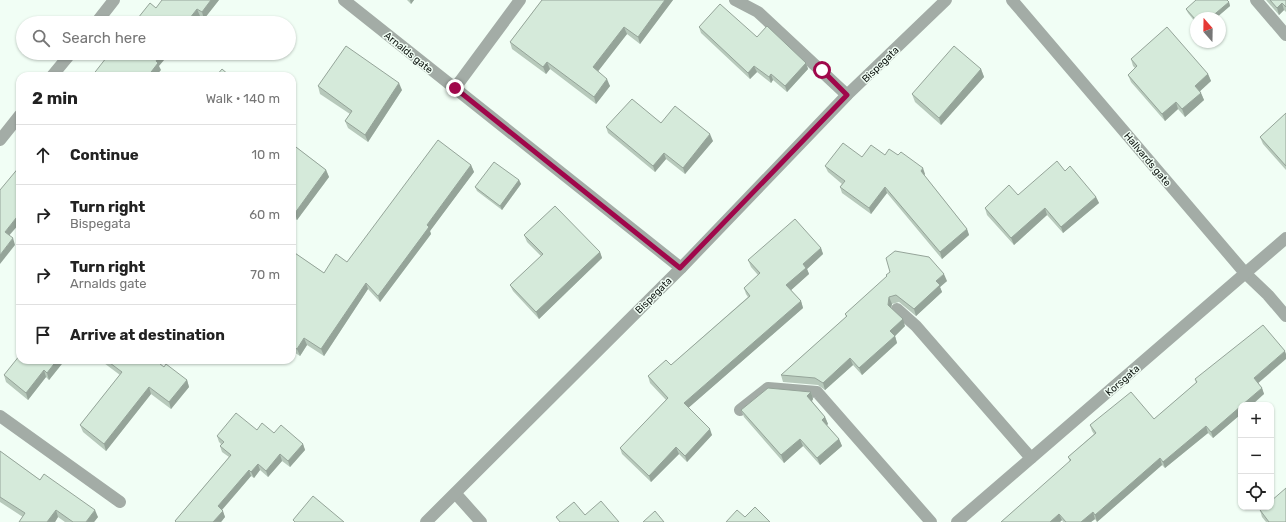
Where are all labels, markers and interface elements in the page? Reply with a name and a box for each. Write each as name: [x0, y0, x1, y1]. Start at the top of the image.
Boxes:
north arrow: [1190, 12, 1226, 48]
search box: [16, 16, 296, 60]
icon: search: [30, 27, 52, 49]
text: Search here: [62, 29, 146, 47]
street label: Arnalds gate: [382, 30, 435, 76]
street label: Bispegata: [860, 44, 902, 85]
route start: [813, 61, 831, 79]
route end: [446, 79, 464, 97]
text: 2 min: [32, 88, 78, 108]
text: Walk · 140 m: [206, 91, 280, 106]
street label: Hallvards gate: [1121, 130, 1173, 189]
icon: ahead: [32, 144, 54, 166]
text: Continue: [70, 146, 139, 164]
text: 10 m: [251, 147, 280, 162]
text: Turn right: [70, 198, 145, 216]
icon: right: [32, 204, 54, 226]
text: 60 m: [249, 207, 280, 222]
text: Bispegata: [70, 216, 131, 231]
text: Turn right: [70, 258, 145, 276]
icon: right: [32, 264, 54, 286]
text: 70 m: [250, 267, 280, 282]
street label: Bispegata: [633, 275, 674, 316]
text: Arnalds gate: [70, 276, 147, 291]
icon: arrive: [32, 324, 54, 346]
text: Arrive at destination: [70, 326, 225, 344]
street label: Korsgata: [1103, 363, 1142, 399]
map controls: [1238, 402, 1274, 510]
button: +: [1238, 402, 1274, 438]
button: −: [1238, 438, 1274, 474]
button: locate: [1238, 474, 1274, 510]

